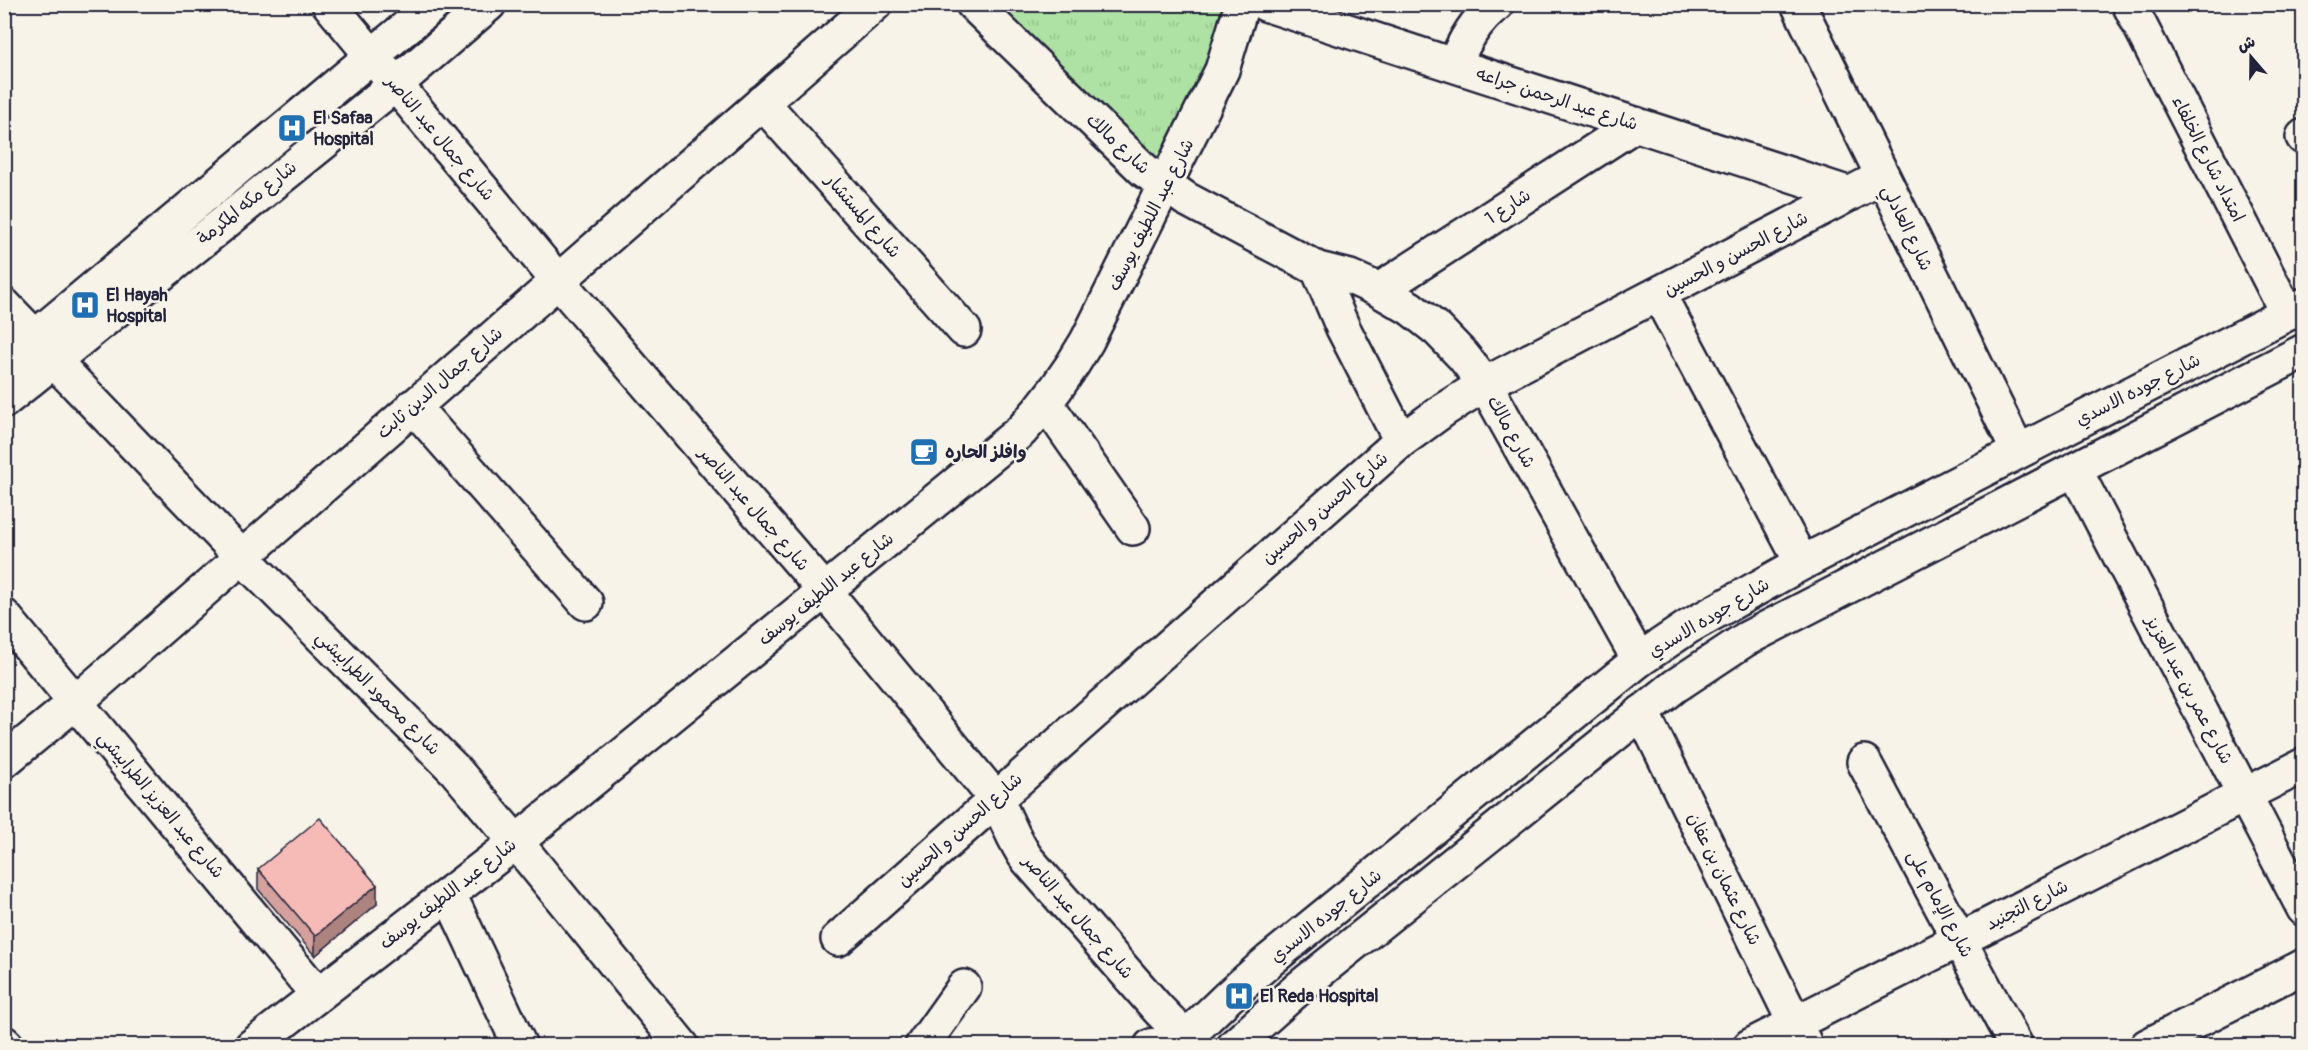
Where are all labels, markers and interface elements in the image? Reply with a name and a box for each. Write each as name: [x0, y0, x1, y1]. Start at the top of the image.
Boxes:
north arrow: [2221, 27, 2281, 87]
text: ش: [2235, 31, 2258, 56]
street label: شارع عبد الرحمن جراعه: [1473, 62, 1641, 136]
street label: شارع جمال عبد الناصر: [379, 69, 499, 206]
street label: امتداد شارع الخلفاء: [2166, 92, 2250, 226]
place label: El Safaa Hospital: [313, 107, 374, 151]
street label: شارع مالك: [1081, 108, 1155, 180]
hospital icon: El Safaa Hospital: [276, 112, 308, 144]
street label: شارع عبد اللطيف يوسف: [1103, 135, 1199, 295]
street label: شارع مكه المكرمة: [192, 156, 302, 250]
street label: شارع المستشار: [819, 168, 906, 263]
street label: شارع العادلي: [1873, 181, 1938, 277]
street label: شارع 1: [1481, 184, 1535, 230]
street label: شارع الحسن و الحسين: [1660, 206, 1812, 302]
place label: El Hayah Hospital: [106, 284, 168, 328]
hospital icon: El Hayah Hospital: [69, 289, 101, 321]
street label: شارع جمال الدين ثابت: [372, 322, 508, 444]
street label: شارع جوده الاسدي: [2072, 349, 2205, 432]
street label: شارع مالك: [1482, 392, 1540, 472]
cafe icon: وافلز الحاره: [908, 436, 940, 468]
street label: شارع جمال عبد الناصر: [692, 441, 814, 576]
place label: وافلز الحاره: [945, 441, 1027, 464]
street label: شارع الحسن و الحسين: [1257, 447, 1393, 569]
street label: شارع عبد اللطيف يوسف: [753, 527, 899, 651]
street label: شارع جوده الاسدي: [1644, 573, 1774, 664]
street label: شارع عمر بن عبد العزيز: [2139, 610, 2238, 768]
street label: شارع محمود الطرابيشي: [308, 626, 445, 763]
street label: شارع عبد العزيز الطرابيشي: [90, 727, 229, 886]
street label: شارع الحسن و الحسين: [893, 768, 1027, 892]
street label: شارع عثمان بن عفان: [1682, 809, 1766, 949]
street label: شارع عبد اللطيف يوسف: [375, 833, 521, 955]
street label: شارع الإمام على: [1900, 846, 1978, 963]
street label: شارع جمال عبد الناصر: [1016, 849, 1138, 984]
street label: شارع جوده الاسدي: [1265, 864, 1387, 969]
street label: شارع التجنيد: [1982, 874, 2072, 936]
hospital icon: El Reda Hospital: [1223, 980, 1255, 1012]
place label: El Reda Hospital: [1260, 985, 1379, 1008]

